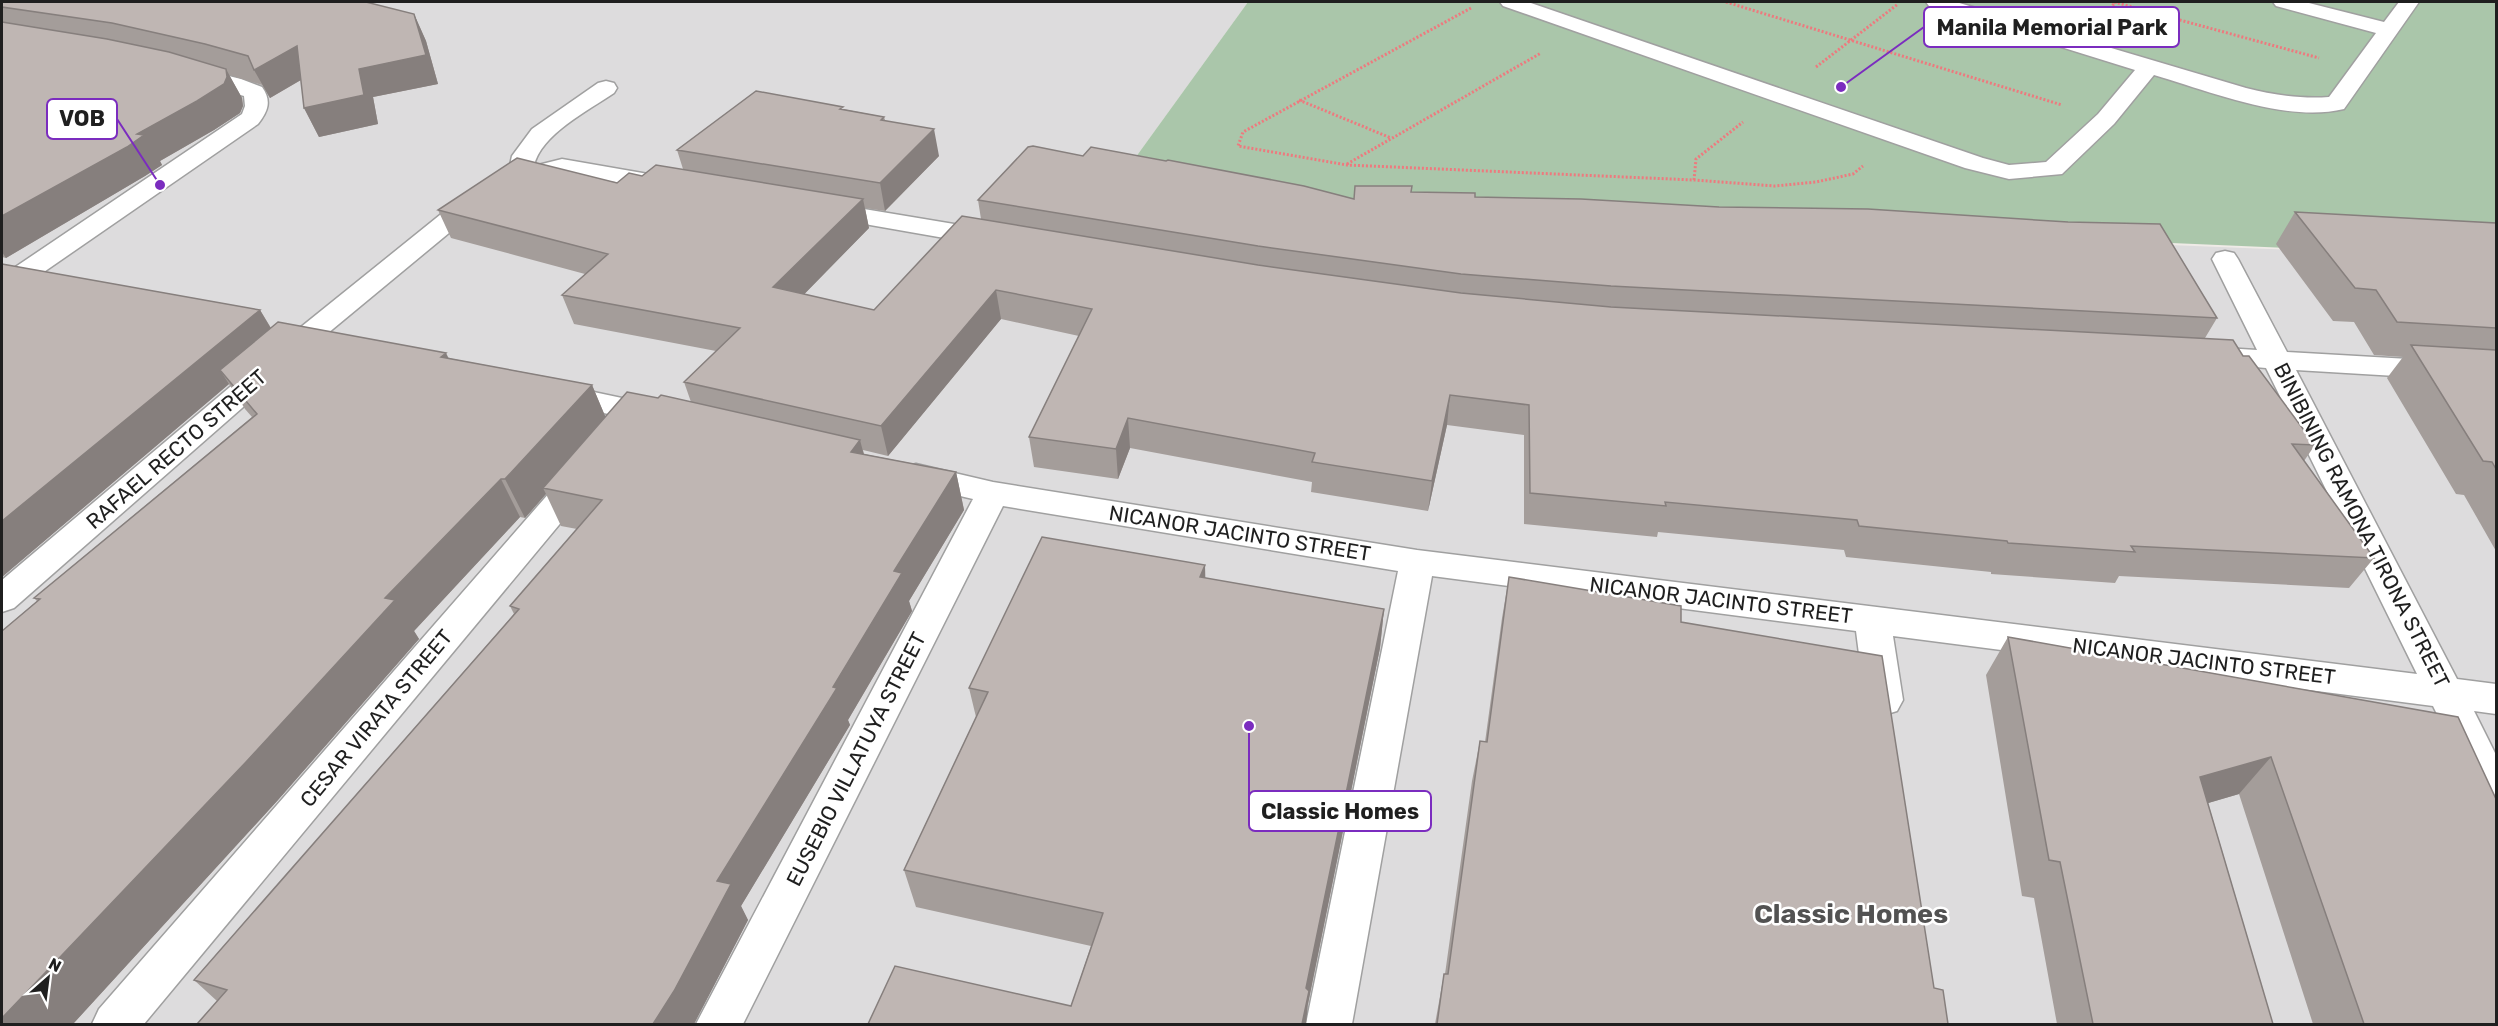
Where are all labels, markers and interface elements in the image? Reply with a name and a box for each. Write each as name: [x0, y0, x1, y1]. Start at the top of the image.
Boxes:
callout: Manila Memorial Park: [1924, 7, 2179, 47]
text: Manila Memorial Park: [1936, 14, 2168, 41]
callout: VOB: [47, 99, 117, 139]
text: VOB: [59, 105, 105, 132]
street label: BINIBINING RAMONA TIRONA STREET: [2269, 358, 2455, 692]
street label: RAFAEL RECTO STREET: [81, 364, 271, 534]
street label: NICANOR JACINTO STREET: [1107, 500, 1373, 566]
street label: NICANOR JACINTO STREET: [1588, 571, 1854, 629]
street label: CESAR VIRATA STREET: [295, 624, 457, 812]
street label: EUSEBIO VILLATUYA STREET: [781, 628, 931, 890]
street label: NICANOR JACINTO STREET: [2071, 632, 2337, 690]
callout: Classic Homes: [1249, 791, 1431, 831]
text: Classic Homes: [1261, 798, 1419, 825]
district label: Classic Homes: [1754, 898, 1948, 930]
north arrow: [18, 948, 78, 1008]
text: N: [45, 954, 64, 976]

